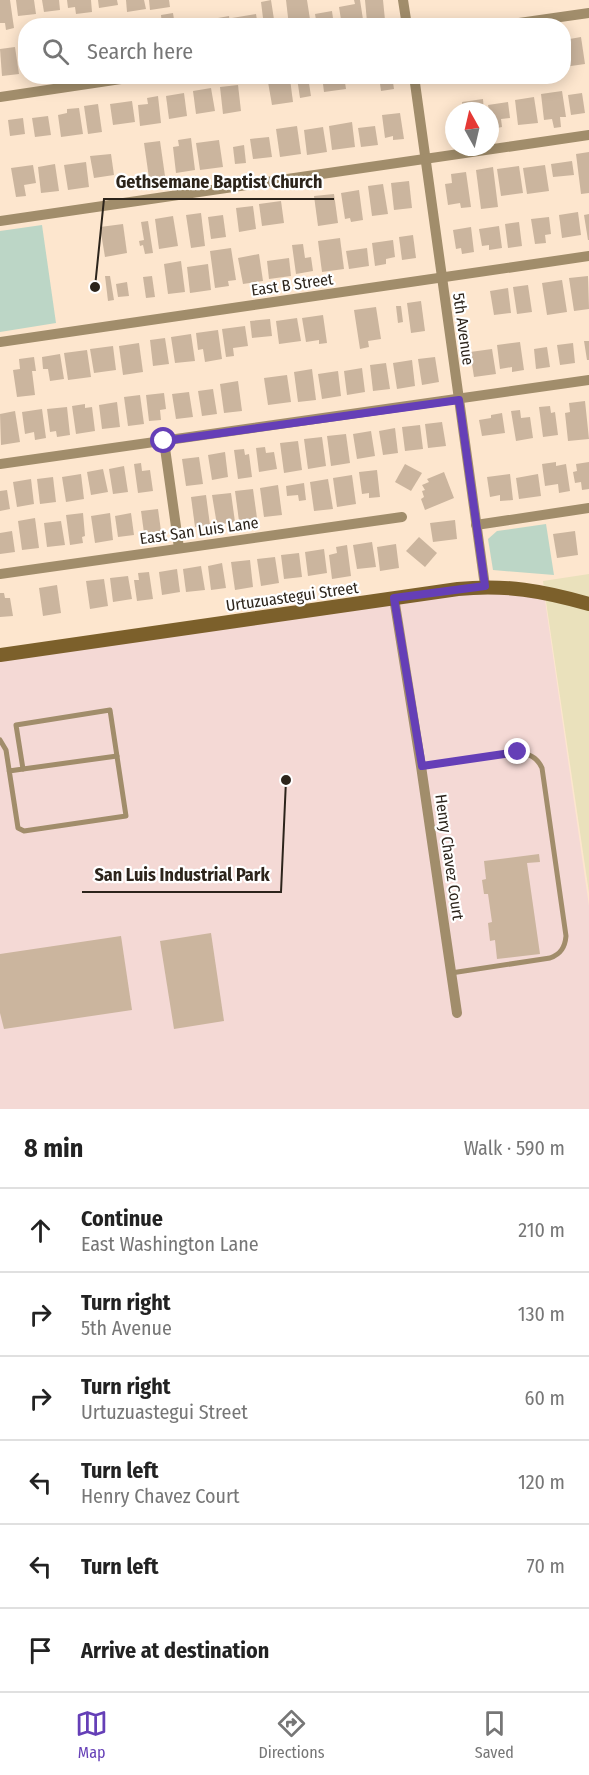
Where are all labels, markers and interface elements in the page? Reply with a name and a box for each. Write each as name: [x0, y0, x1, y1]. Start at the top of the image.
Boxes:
search box: [18, 18, 571, 84]
icon: search: [39, 35, 72, 68]
text: Search here: [87, 38, 193, 65]
north arrow: [445, 102, 499, 156]
callout: Gethsemane Baptist Church: [104, 163, 334, 199]
text: Gethsemane Baptist Church: [116, 171, 322, 193]
street label: East B Street: [250, 269, 335, 300]
street label: 5th Avenue: [449, 292, 478, 366]
route start: [150, 427, 176, 453]
street label: East San Luis Lane: [138, 513, 260, 548]
street label: Urtuzuastegui Street: [225, 578, 360, 615]
route end: [504, 738, 530, 764]
street label: Henry Chavez Court: [431, 793, 468, 922]
callout: San Luis Industrial Park: [82, 856, 281, 892]
text: San Luis Industrial Park: [94, 864, 270, 886]
text: 8 min: [24, 1133, 83, 1164]
text: Walk · 590 m: [464, 1136, 565, 1160]
text: Continue: [81, 1205, 163, 1232]
icon: ahead: [24, 1214, 57, 1247]
text: 210 m: [518, 1218, 565, 1242]
text: East Washington Lane: [81, 1232, 259, 1256]
text: Turn right: [81, 1289, 170, 1316]
icon: right: [24, 1298, 57, 1331]
text: 130 m: [518, 1302, 565, 1326]
text: 5th Avenue: [81, 1316, 172, 1340]
text: Turn right: [81, 1373, 170, 1400]
icon: right: [24, 1382, 57, 1415]
text: 60 m: [525, 1386, 565, 1410]
text: Urtuzuastegui Street: [81, 1400, 248, 1424]
text: Turn left: [81, 1457, 159, 1484]
icon: left: [24, 1466, 57, 1499]
text: 120 m: [518, 1470, 565, 1494]
text: Henry Chavez Court: [81, 1484, 240, 1508]
icon: left: [24, 1550, 57, 1583]
text: Turn left: [81, 1553, 159, 1580]
text: 70 m: [527, 1554, 565, 1578]
icon: arrive: [24, 1634, 57, 1667]
text: Arrive at destination: [81, 1637, 269, 1664]
tab: Map: [75, 1707, 108, 1762]
tab: Directions: [258, 1707, 325, 1762]
tab: Saved: [475, 1707, 514, 1762]

